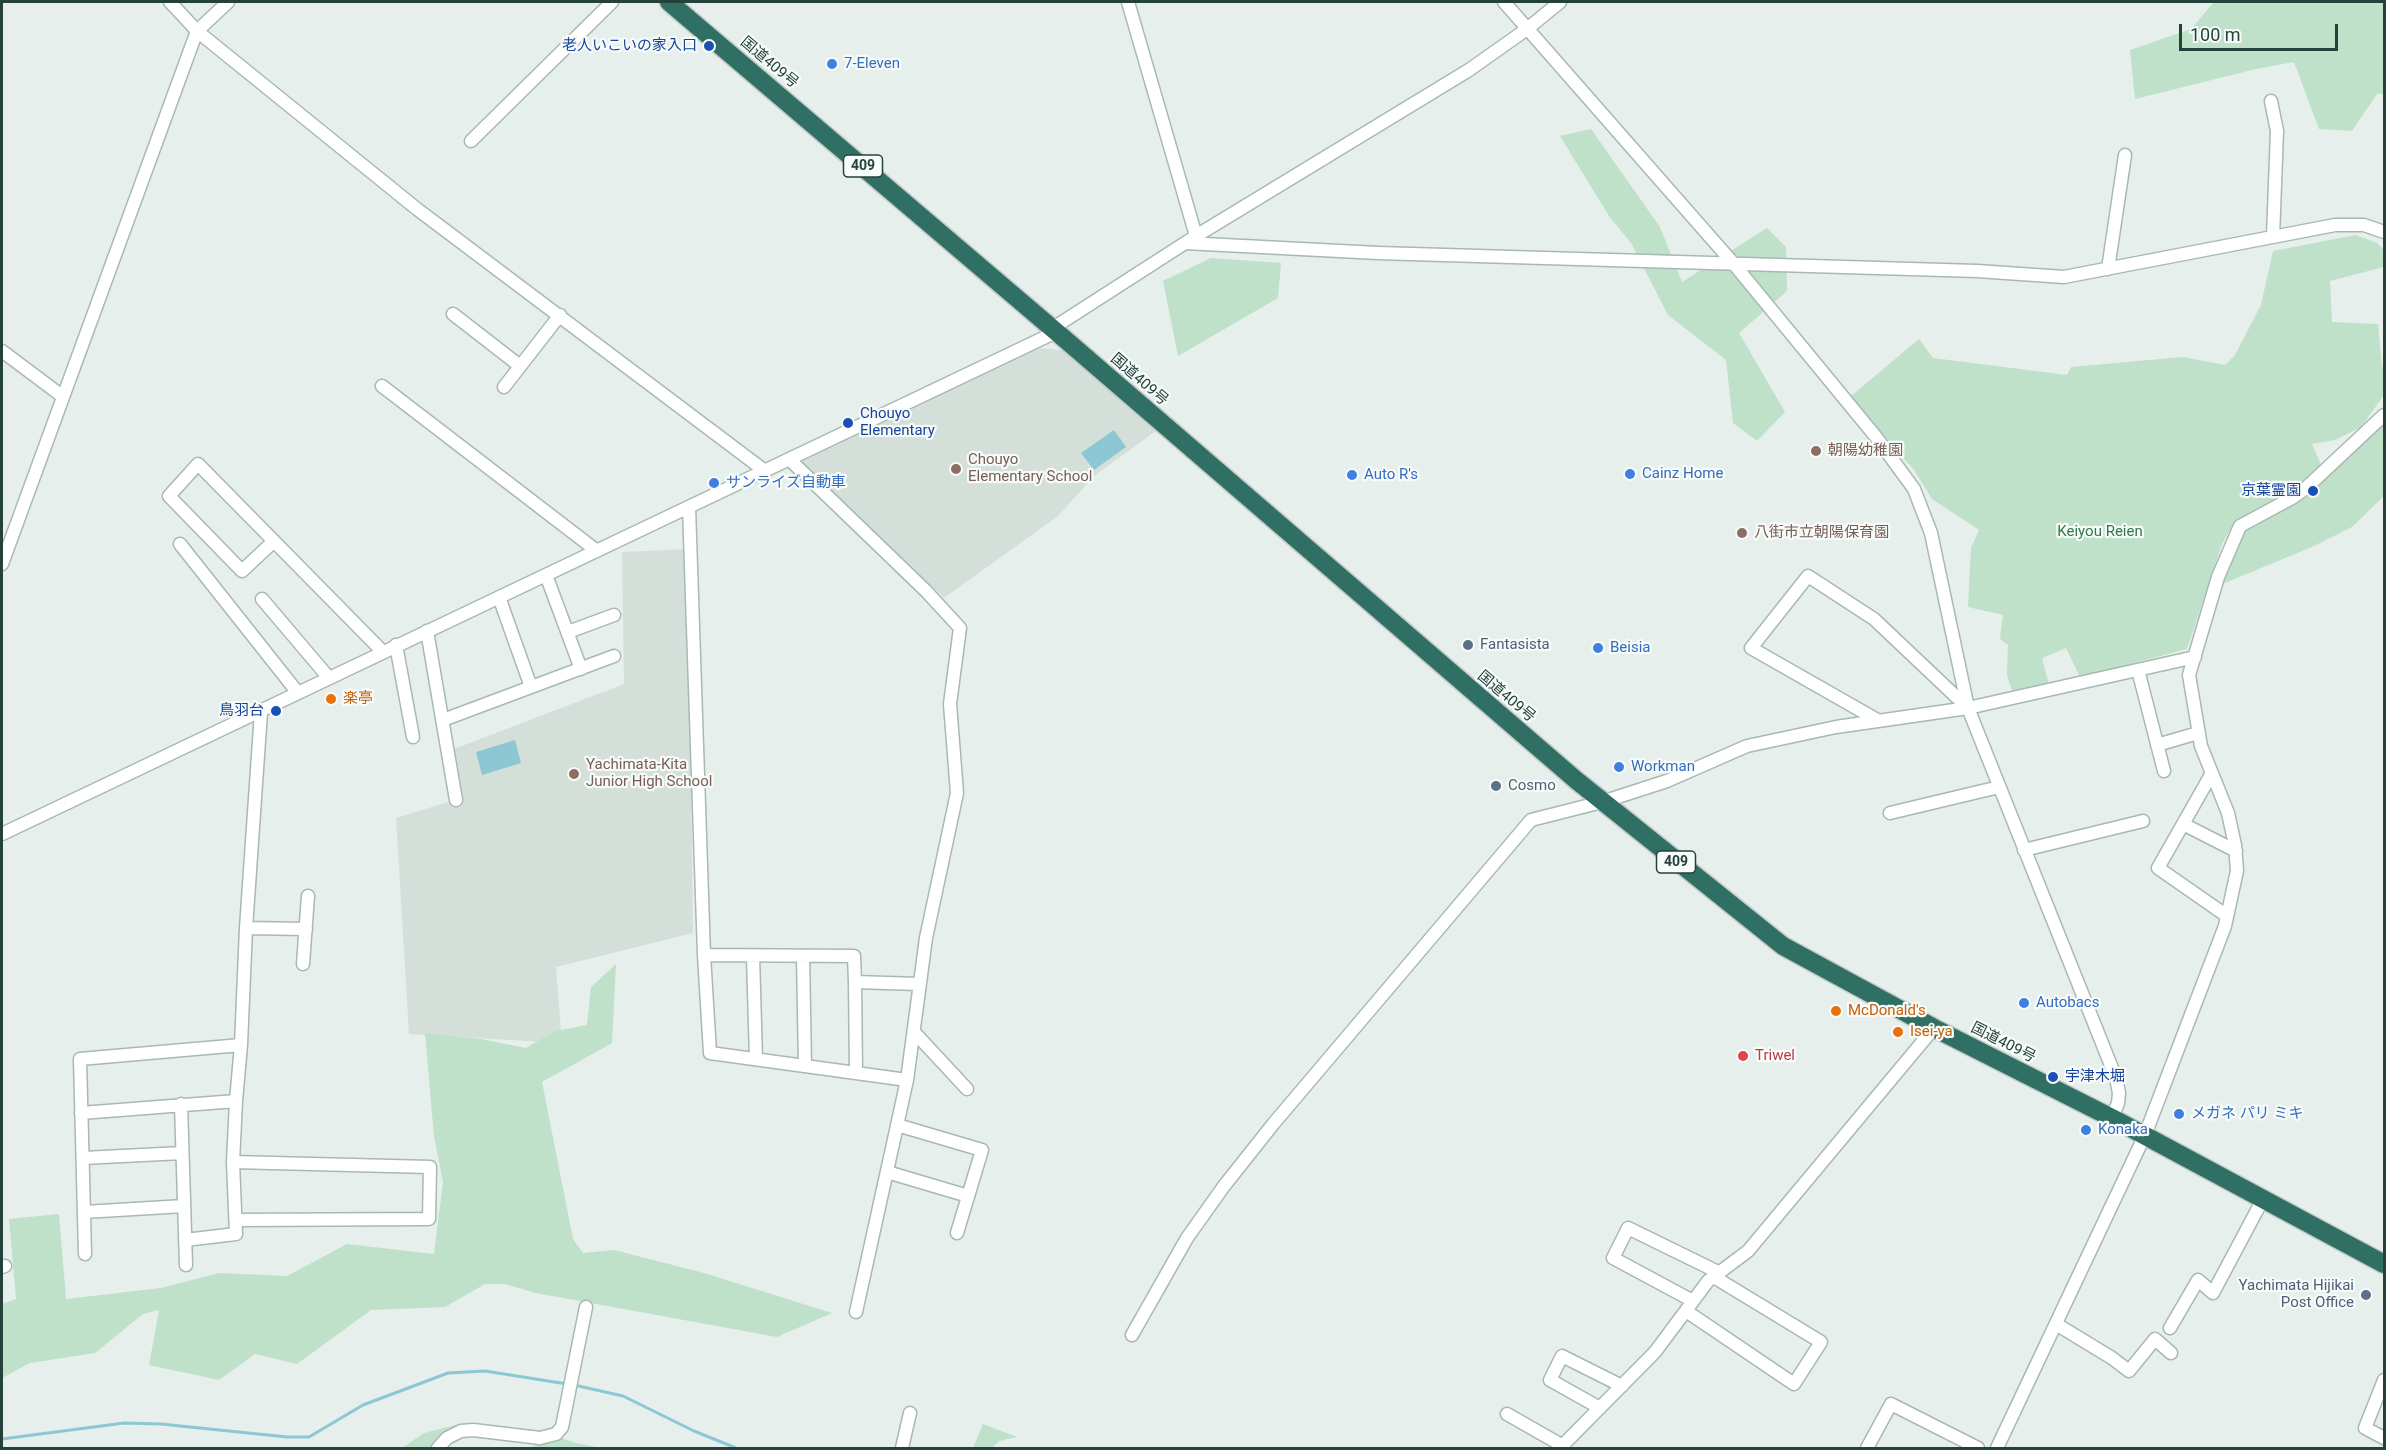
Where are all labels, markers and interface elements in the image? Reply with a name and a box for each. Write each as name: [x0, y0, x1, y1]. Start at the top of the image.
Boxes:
scale bar: [2182, 12, 2341, 50]
text: 100 m: [2190, 24, 2241, 45]
street label: 国道409号: [736, 34, 802, 92]
place label: 老人いこいの家入口: [562, 37, 697, 55]
marker: 老人いこいの家入口: [702, 39, 716, 53]
place label: 7-Eleven: [844, 55, 900, 73]
marker: 7-Eleven: [825, 57, 839, 71]
road number: 409: [844, 155, 882, 177]
street label: 国道409号: [1107, 350, 1171, 410]
place label: Chouyo Elementary: [860, 405, 935, 440]
marker: Chouyo Elementary: [841, 416, 855, 430]
place label: 朝陽幼稚園: [1828, 442, 1903, 460]
marker: 朝陽幼稚園: [1809, 444, 1823, 458]
place label: Chouyo Elementary School: [968, 451, 1092, 486]
marker: Chouyo Elementary School: [949, 462, 963, 476]
place label: Cainz Home: [1642, 465, 1723, 483]
place label: Auto R's: [1364, 466, 1418, 484]
marker: Cainz Home: [1623, 467, 1637, 481]
marker: Auto R's: [1345, 468, 1359, 482]
place label: サンライズ自動車: [726, 474, 846, 492]
marker: サンライズ自動車: [707, 476, 721, 490]
place label: 京葉霊園: [2241, 482, 2301, 500]
marker: 京葉霊園: [2306, 484, 2320, 498]
park label: Keiyou Reien: [2057, 523, 2143, 541]
place label: 八街市立朝陽保育園: [1754, 524, 1889, 542]
marker: 八街市立朝陽保育園: [1735, 526, 1749, 540]
place label: Fantasista: [1480, 636, 1550, 654]
marker: Fantasista: [1461, 638, 1475, 652]
place label: Beisia: [1610, 639, 1650, 657]
marker: Beisia: [1591, 641, 1605, 655]
street label: 国道409号: [1473, 668, 1539, 726]
place label: 楽亭: [343, 690, 373, 708]
marker: 楽亭: [324, 692, 338, 706]
place label: 鳥羽台: [219, 702, 264, 720]
marker: 鳥羽台: [269, 704, 283, 718]
place label: Yachimata-Kita Junior High School: [586, 756, 712, 791]
place label: Workman: [1631, 758, 1695, 776]
marker: Workman: [1612, 760, 1626, 774]
marker: Yachimata-Kita Junior High School: [567, 767, 581, 781]
place label: Cosmo: [1508, 777, 1556, 795]
marker: Cosmo: [1489, 779, 1503, 793]
road number: 409: [1656, 851, 1696, 873]
place label: Autobacs: [2036, 994, 2099, 1012]
marker: Autobacs: [2017, 996, 2031, 1010]
place label: McDonald's: [1848, 1002, 1926, 1020]
marker: McDonald's: [1829, 1004, 1843, 1018]
street label: 国道409号: [1968, 1019, 2038, 1067]
place label: Isei-ya: [1910, 1023, 1953, 1041]
marker: Isei-ya: [1891, 1025, 1905, 1039]
place label: Triwel: [1755, 1047, 1795, 1065]
marker: Triwel: [1736, 1049, 1750, 1063]
place label: 宇津木堀: [2065, 1068, 2125, 1086]
marker: 宇津木堀: [2046, 1070, 2060, 1084]
place label: メガネ パリ ミキ: [2191, 1105, 2303, 1123]
marker: メガネ パリ ミキ: [2172, 1107, 2186, 1121]
place label: Konaka: [2098, 1121, 2148, 1139]
marker: Konaka: [2079, 1123, 2093, 1137]
place label: Yachimata Hijikai Post Office: [2239, 1277, 2354, 1312]
marker: Yachimata Hijikai Post Office: [2359, 1288, 2373, 1302]

